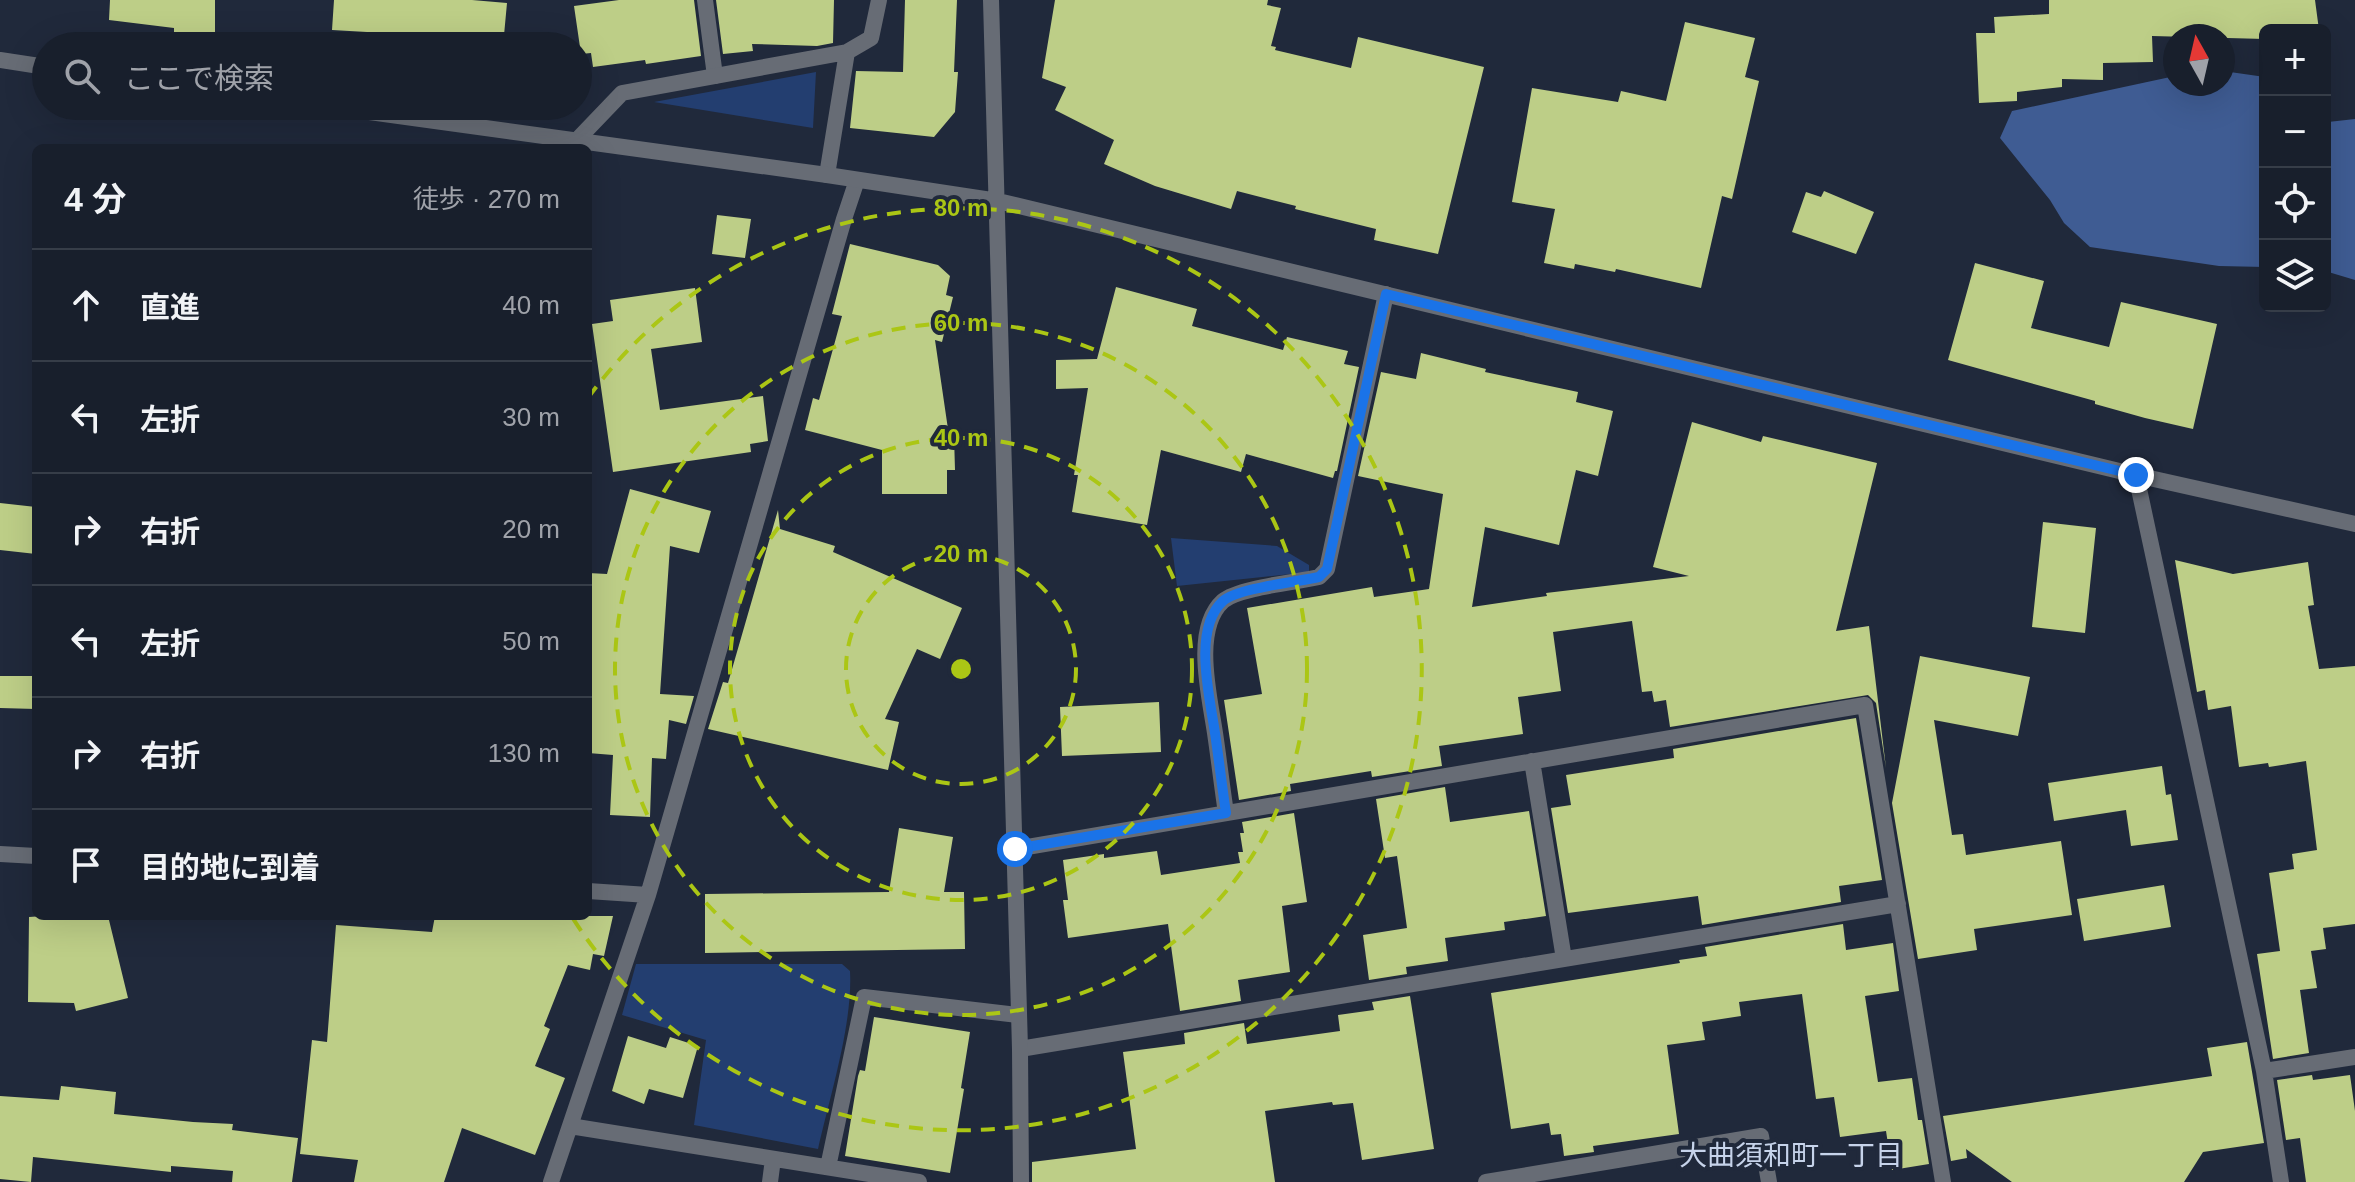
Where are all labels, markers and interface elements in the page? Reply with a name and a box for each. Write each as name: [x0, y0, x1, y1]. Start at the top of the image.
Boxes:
north arrow: [2163, 24, 2235, 96]
map controls: [2259, 24, 2331, 312]
button: +: [2259, 24, 2331, 96]
search box: [32, 32, 592, 120]
icon: search: [60, 54, 104, 98]
text: ここで検索: [124, 62, 274, 95]
button: −: [2259, 96, 2331, 168]
button: locate: [2259, 168, 2331, 240]
text: 4 分: [64, 180, 126, 218]
text: 徒歩 · 270 m: [413, 184, 560, 214]
text: 80 m: [934, 194, 988, 221]
button: layers: [2259, 240, 2331, 312]
icon: ahead: [64, 283, 108, 327]
text: 40 m: [502, 290, 560, 320]
text: 直進: [140, 291, 200, 324]
text: 60 m: [934, 309, 988, 336]
icon: left: [64, 395, 108, 439]
text: 30 m: [502, 402, 560, 432]
text: 左折: [140, 403, 200, 436]
text: 40 m: [934, 424, 988, 451]
route end: [2118, 457, 2154, 493]
icon: right: [64, 507, 108, 551]
text: 20 m: [502, 514, 560, 544]
text: 右折: [140, 515, 200, 548]
text: 20 m: [934, 540, 988, 567]
icon: left: [64, 619, 108, 663]
text: 50 m: [502, 626, 560, 656]
text: 左折: [140, 627, 200, 660]
centre of rings: [947, 655, 975, 683]
icon: right: [64, 731, 108, 775]
text: 130 m: [488, 738, 560, 768]
text: 右折: [140, 739, 200, 772]
route start: [997, 831, 1033, 867]
icon: arrive: [64, 843, 108, 887]
text: 目的地に到着: [140, 851, 320, 884]
district label: 大曲須和町一丁目: [1679, 1140, 1903, 1171]

